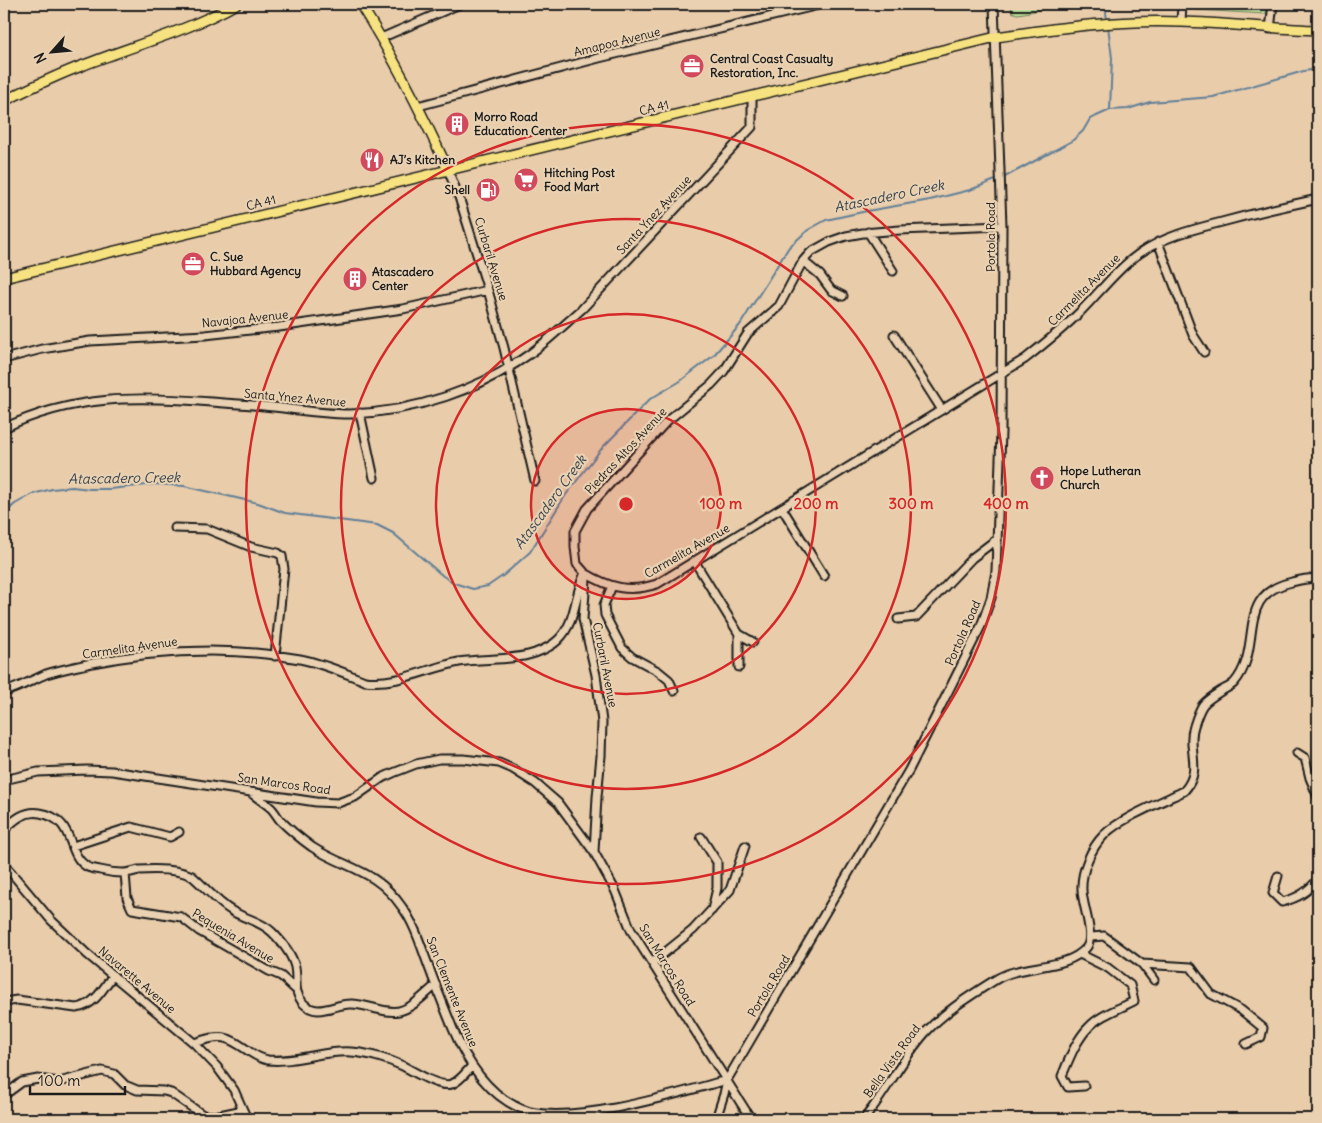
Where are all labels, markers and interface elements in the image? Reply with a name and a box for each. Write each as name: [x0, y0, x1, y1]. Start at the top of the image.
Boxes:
street label: Amapoa Avenue: [572, 24, 662, 60]
north arrow: [28, 28, 78, 78]
text: N: [30, 50, 51, 66]
place label: Central Coast Casualty Restoration, Inc.: [710, 51, 833, 80]
office icon: Central Coast Casualty Restoration, Inc.: [679, 53, 705, 79]
street label: CA 41: [637, 97, 670, 118]
place label: Morro Road Education Center: [474, 109, 567, 138]
building icon: Morro Road Education Center: [444, 111, 470, 137]
restaurant icon: AJ’s Kitchen: [359, 147, 385, 173]
place label: AJ’s Kitchen: [390, 152, 455, 167]
place label: Hitching Post Food Mart: [544, 165, 616, 194]
supermarket icon: Hitching Post Food Mart: [513, 167, 539, 193]
street label: Santa Ynez Avenue: [613, 172, 694, 257]
water label: Atascadero Creek: [832, 175, 947, 216]
fuel station icon: Shell: [475, 177, 501, 203]
place label: Shell: [445, 182, 470, 197]
street label: CA 41: [244, 192, 277, 213]
street label: Portola Road: [983, 202, 998, 272]
street label: Curbaril Avenue: [472, 215, 511, 302]
place label: C. Sue Hubbard Agency: [210, 249, 301, 279]
street label: Carmelita Avenue: [1044, 250, 1123, 329]
office icon: C. Sue Hubbard Agency: [180, 251, 206, 277]
place label: Atascadero Center: [372, 264, 434, 293]
building icon: Atascadero Center: [342, 266, 368, 292]
street label: Navajoa Avenue: [201, 306, 289, 331]
street label: Santa Ynez Avenue: [243, 386, 347, 409]
street label: Piedras Altos Avenue: [582, 404, 670, 497]
water label: Atascadero Creek: [510, 451, 591, 553]
place label: Hope Lutheran Church: [1060, 463, 1141, 492]
church icon: Hope Lutheran Church: [1029, 465, 1055, 491]
water label: Atascadero Creek: [68, 468, 181, 488]
text: 100 m: [700, 494, 742, 513]
text: 200 m: [794, 494, 838, 513]
text: 300 m: [889, 494, 934, 513]
text: 400 m: [983, 494, 1029, 513]
centre of rings: [617, 495, 635, 513]
street label: Carmelita Avenue: [641, 520, 732, 581]
street label: Portola Road: [941, 598, 984, 668]
street label: Curbaril Avenue: [590, 621, 621, 709]
street label: Carmelita Avenue: [81, 633, 178, 662]
street label: San Marcos Road: [237, 770, 332, 797]
street label: Pequenia Avenue: [190, 905, 277, 966]
street label: San Marcos Road: [636, 921, 699, 1008]
street label: San Clemente Avenue: [423, 934, 481, 1049]
street label: Navarette Avenue: [96, 943, 179, 1016]
street label: Portola Road: [744, 952, 793, 1020]
street label: Bella Vista Road: [860, 1021, 923, 1100]
scale bar: [30, 1063, 125, 1095]
text: 100 m: [38, 1071, 80, 1090]

